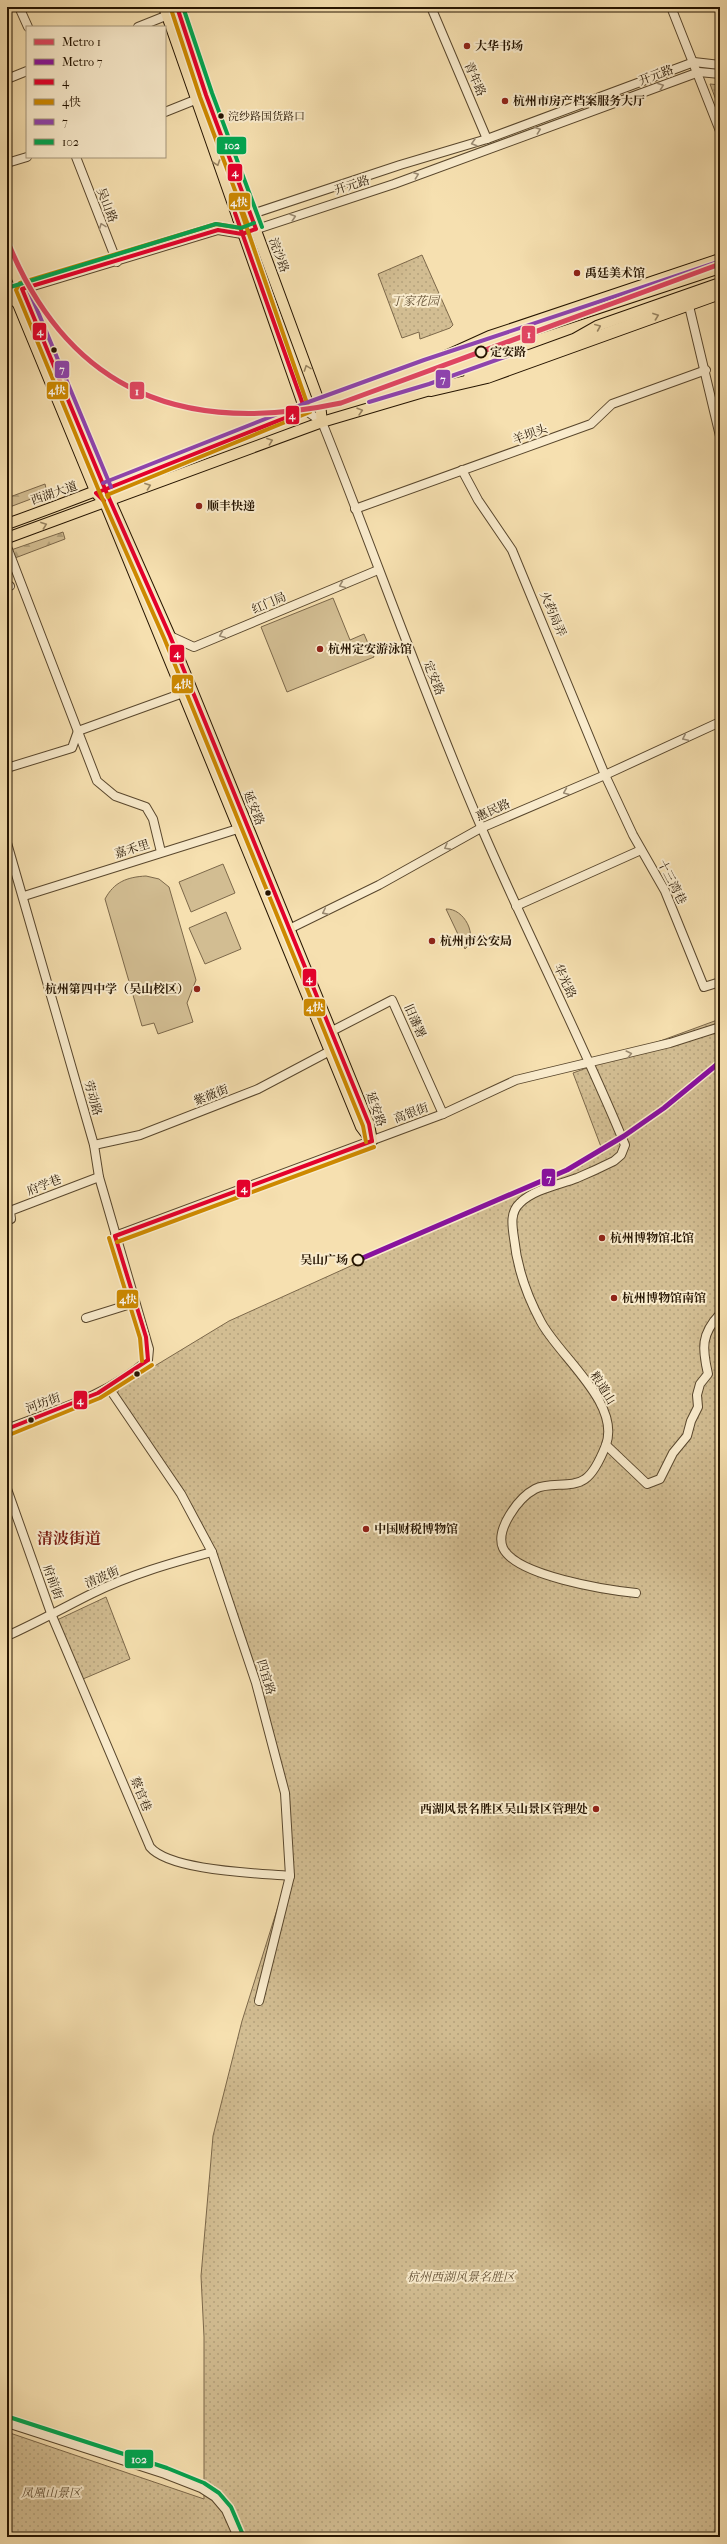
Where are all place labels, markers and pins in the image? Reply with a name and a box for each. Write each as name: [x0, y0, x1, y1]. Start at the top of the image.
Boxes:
place label: 大华书场: [475, 39, 523, 53]
marker: 大华书场: [462, 41, 472, 51]
place label: 杭州市房产档案服务大厅: [513, 94, 645, 108]
marker: 杭州市房产档案服务大厅: [500, 96, 510, 106]
place label: 浣纱路国货路口: [228, 110, 305, 123]
marker: 浣纱路国货路口: [216, 111, 226, 121]
place label: 禹廷美术馆: [585, 266, 645, 280]
marker: 禹廷美术馆: [572, 268, 582, 278]
unlabelled marker: [49, 345, 59, 355]
marker: 定安路: [474, 345, 488, 359]
place label: 定安路: [490, 345, 526, 359]
place label: 顺丰快递: [207, 499, 255, 513]
marker: 顺丰快递: [194, 501, 204, 511]
place label: 杭州定安游泳馆: [328, 642, 412, 656]
marker: 杭州定安游泳馆: [315, 644, 325, 654]
unlabelled marker: [263, 888, 273, 898]
place label: 杭州市公安局: [440, 934, 512, 948]
marker: 杭州市公安局: [427, 936, 437, 946]
place label: 杭州第四中学（吴山校区）: [45, 982, 189, 996]
marker: 杭州第四中学（吴山校区）: [192, 984, 202, 994]
place label: 杭州博物馆北馆: [610, 1231, 694, 1245]
marker: 杭州博物馆北馆: [597, 1233, 607, 1243]
place label: 吴山广场: [300, 1253, 348, 1267]
marker: 吴山广场: [351, 1253, 365, 1267]
place label: 杭州博物馆南馆: [622, 1291, 706, 1305]
marker: 杭州博物馆南馆: [609, 1293, 619, 1303]
unlabelled marker: [132, 1369, 142, 1379]
unlabelled marker: [26, 1415, 36, 1425]
place label: 中国财税博物馆: [374, 1522, 458, 1536]
marker: 中国财税博物馆: [361, 1524, 371, 1534]
place label: 西湖风景名胜区吴山景区管理处: [420, 1802, 588, 1816]
marker: 西湖风景名胜区吴山景区管理处: [591, 1804, 601, 1814]

